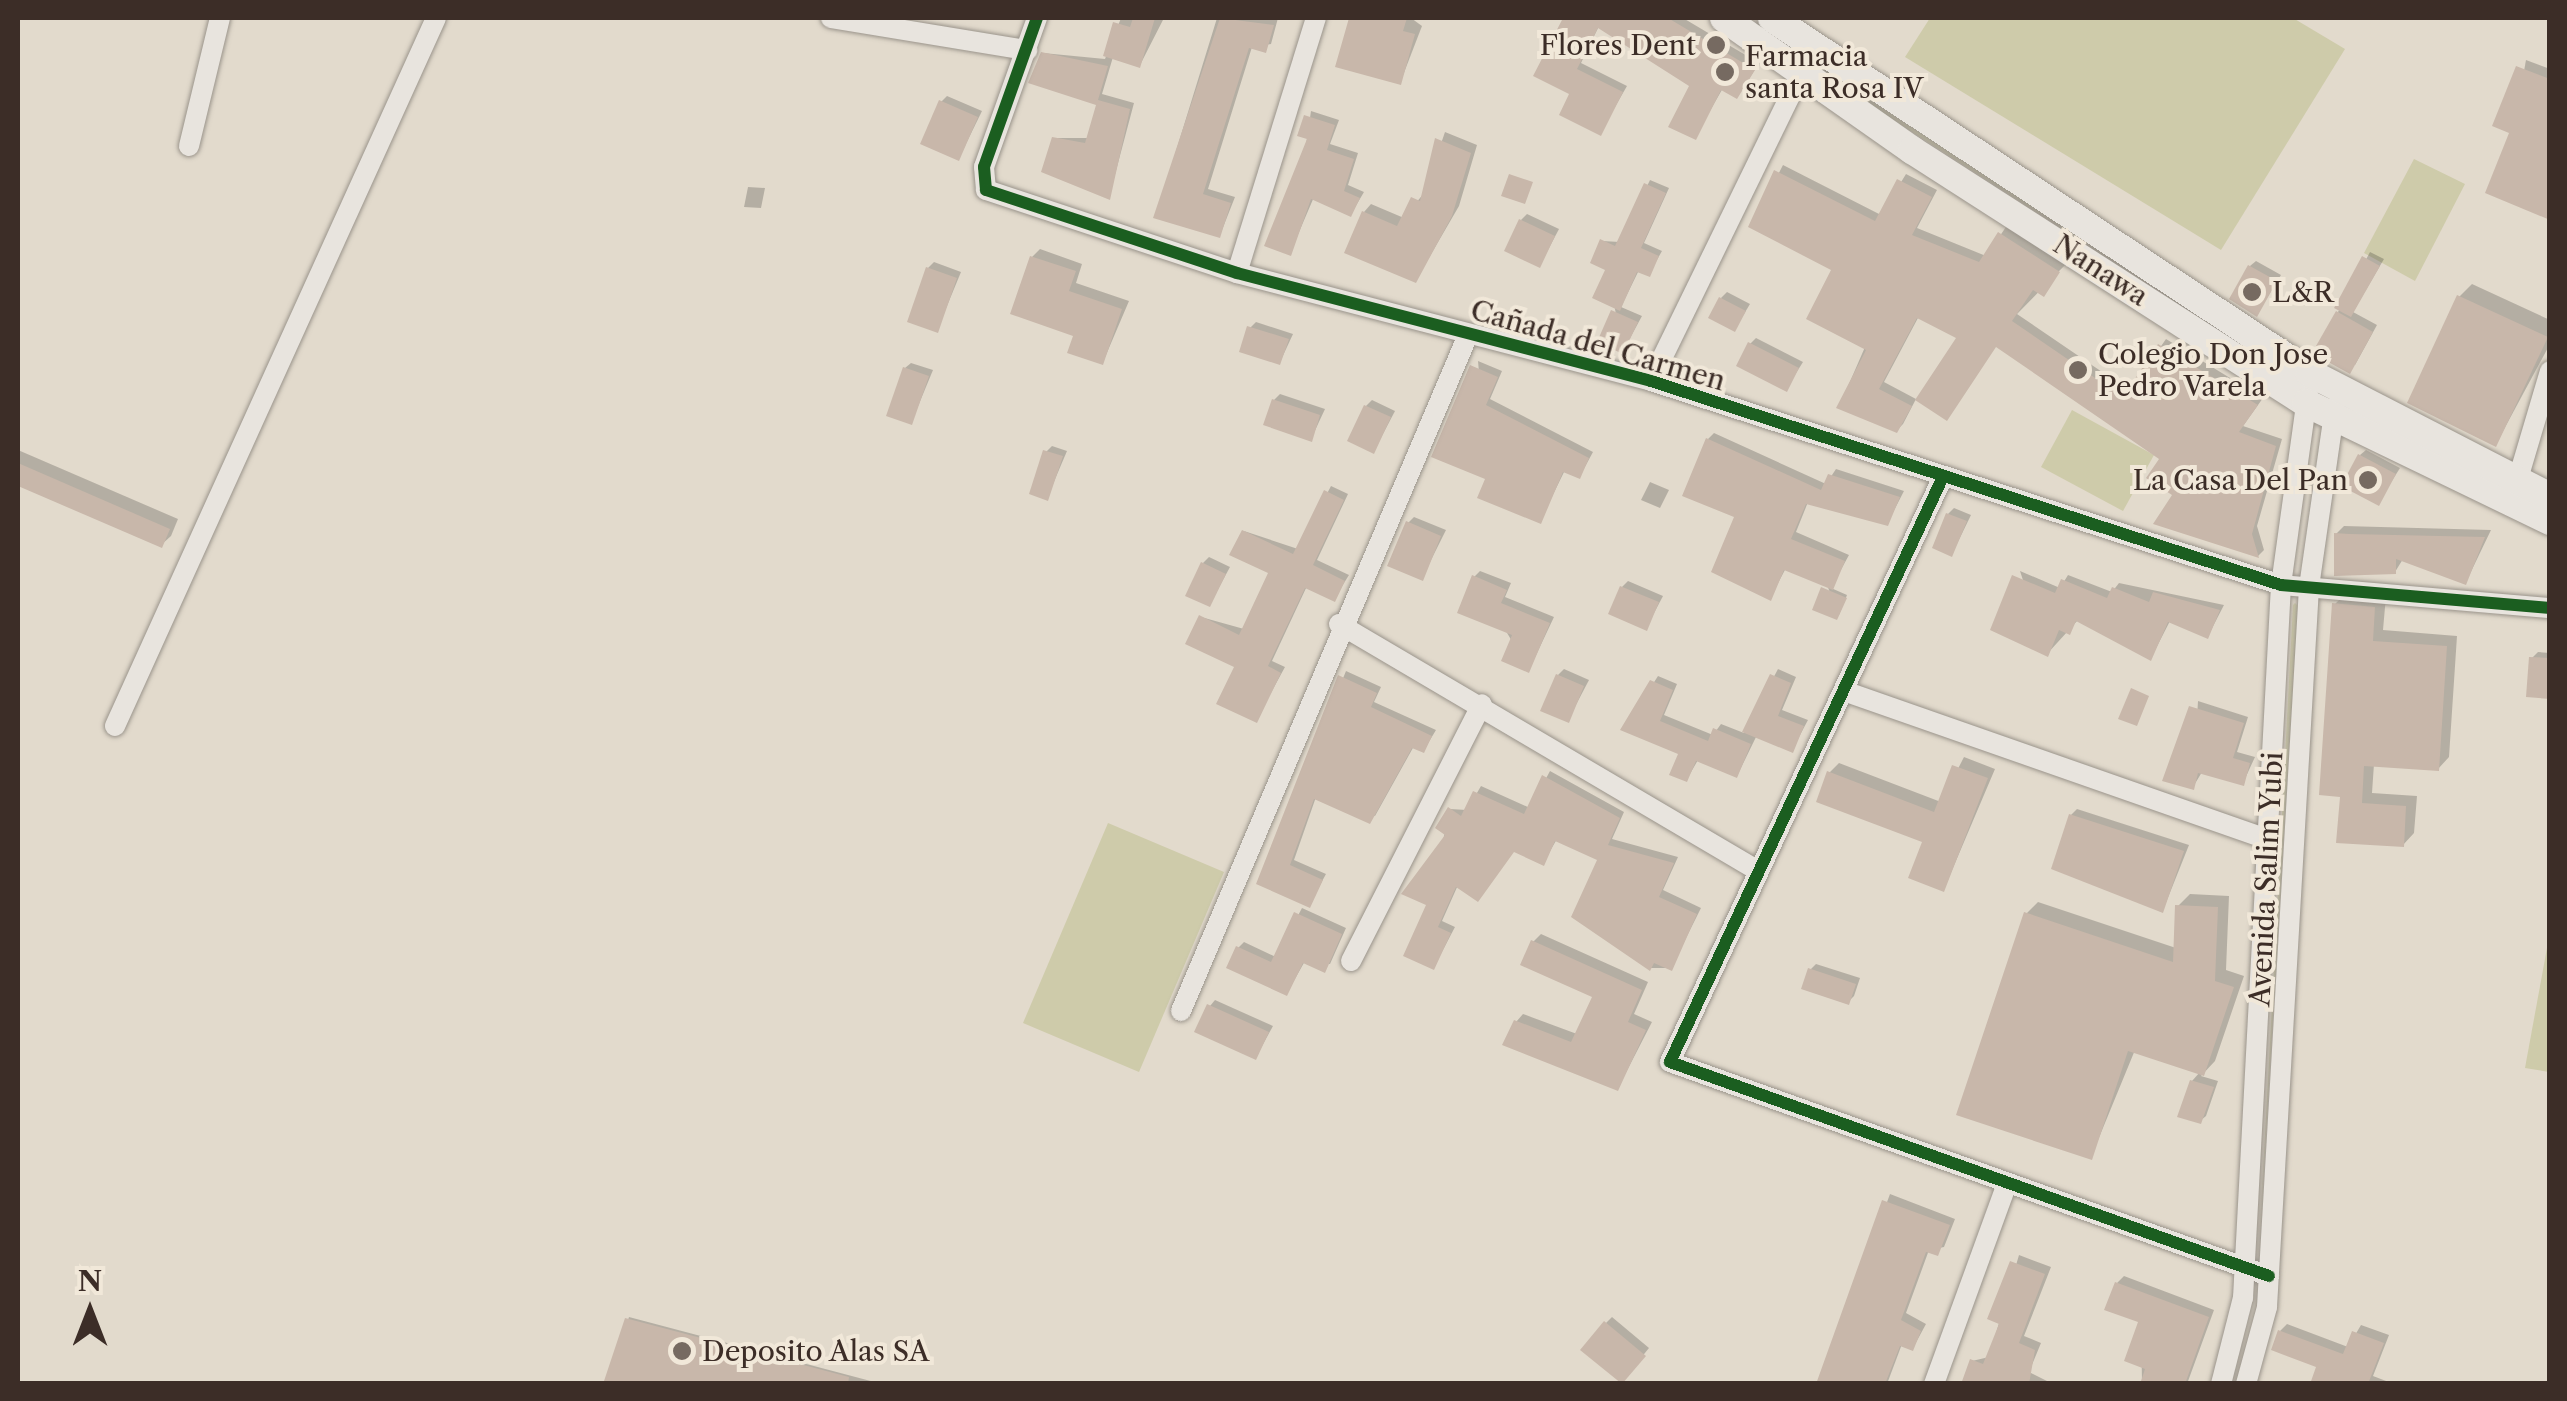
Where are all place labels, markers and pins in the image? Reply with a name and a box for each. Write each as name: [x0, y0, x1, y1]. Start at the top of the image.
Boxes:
place label: Flores Dent: [1540, 28, 1696, 62]
marker: Flores Dent: [1705, 34, 1727, 56]
place label: Farmacia santa Rosa IV: [1745, 39, 1924, 105]
marker: Farmacia santa Rosa IV: [1714, 61, 1736, 83]
place label: L&R: [2272, 275, 2333, 309]
marker: L&R: [2241, 281, 2263, 303]
place label: Colegio Don Jose Pedro Varela: [2098, 337, 2328, 403]
marker: Colegio Don Jose Pedro Varela: [2067, 359, 2089, 381]
place label: La Casa Del Pan: [2132, 463, 2348, 497]
marker: La Casa Del Pan: [2357, 469, 2379, 491]
place label: Deposito Alas SA: [702, 1334, 931, 1368]
marker: Deposito Alas SA: [671, 1340, 693, 1362]

